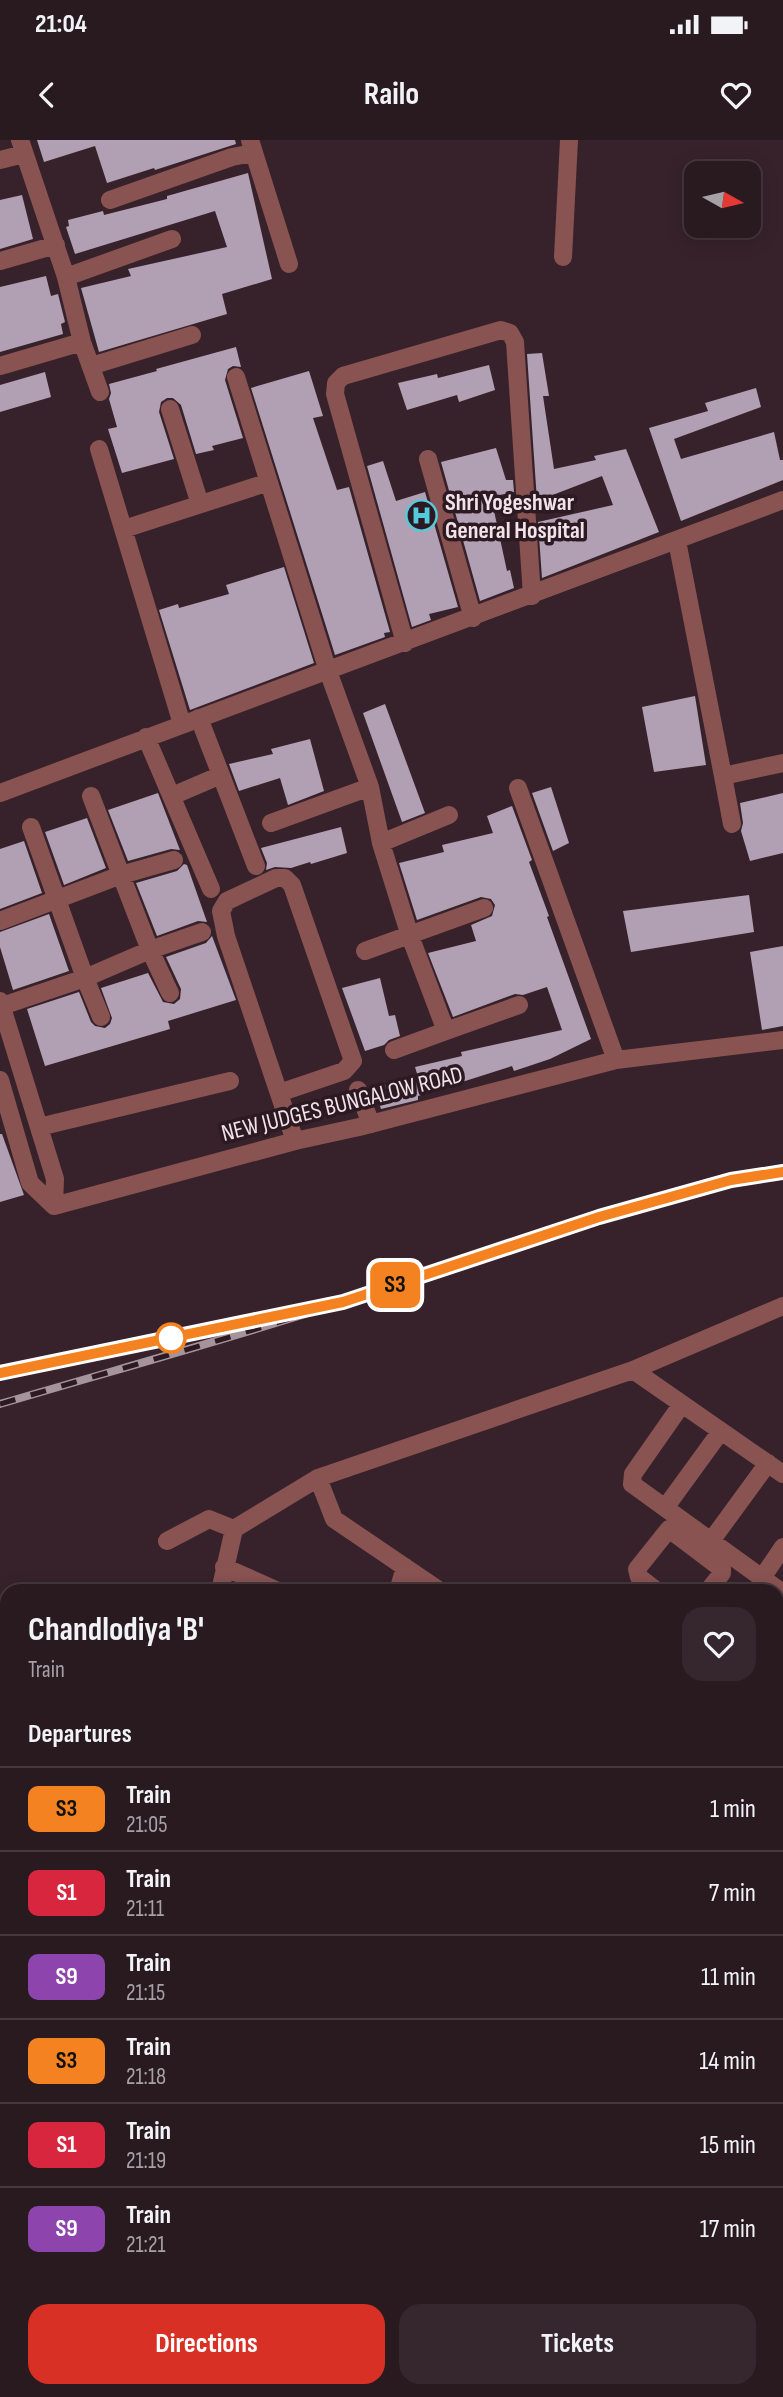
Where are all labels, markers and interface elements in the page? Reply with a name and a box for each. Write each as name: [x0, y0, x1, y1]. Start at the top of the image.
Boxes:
text: 21:04: [35, 9, 87, 40]
text: Railo: [364, 75, 419, 114]
icon: back: [28, 76, 66, 114]
icon: heart: [717, 76, 755, 114]
north arrow: [684, 161, 761, 238]
map controls: [684, 161, 761, 238]
place label: Shri Yogeshwar General Hospital: [445, 488, 585, 545]
hospital icon: Shri Yogeshwar General Hospital: [405, 499, 439, 533]
street label: NEW JUDGES BUNGALOW ROAD: [218, 1060, 466, 1148]
line badge: S3: [364, 1262, 426, 1308]
text: S3: [384, 1270, 406, 1299]
unlabelled marker: [156, 1323, 186, 1353]
button: heart: [682, 1607, 756, 1681]
text: Chandlodiya 'B': [28, 1610, 204, 1650]
text: Train: [28, 1656, 65, 1684]
text: Departures: [28, 1719, 132, 1750]
text: Train: [126, 1780, 171, 1811]
text: S3: [56, 1794, 77, 1823]
text: 1 min: [710, 1794, 756, 1825]
text: 21:05: [126, 1811, 167, 1839]
text: Train: [126, 1864, 171, 1895]
text: S1: [56, 1878, 77, 1907]
text: 7 min: [709, 1878, 756, 1909]
text: 21:11: [126, 1895, 164, 1923]
text: Train: [126, 1948, 171, 1979]
text: S9: [55, 1962, 78, 1991]
text: 11 min: [701, 1962, 756, 1993]
text: 21:15: [126, 1979, 165, 2007]
text: Train: [126, 2032, 171, 2063]
text: S3: [56, 2046, 77, 2075]
text: 14 min: [699, 2046, 756, 2077]
text: 21:18: [126, 2063, 166, 2091]
text: Train: [126, 2116, 171, 2147]
text: S1: [56, 2130, 77, 2159]
text: 15 min: [700, 2130, 756, 2161]
text: 21:19: [126, 2147, 166, 2175]
text: Train: [126, 2200, 171, 2231]
text: S9: [55, 2214, 78, 2243]
text: 17 min: [700, 2214, 756, 2245]
text: 21:21: [126, 2231, 166, 2259]
button: Directions: [28, 2304, 385, 2384]
button: Tickets: [399, 2304, 756, 2384]

